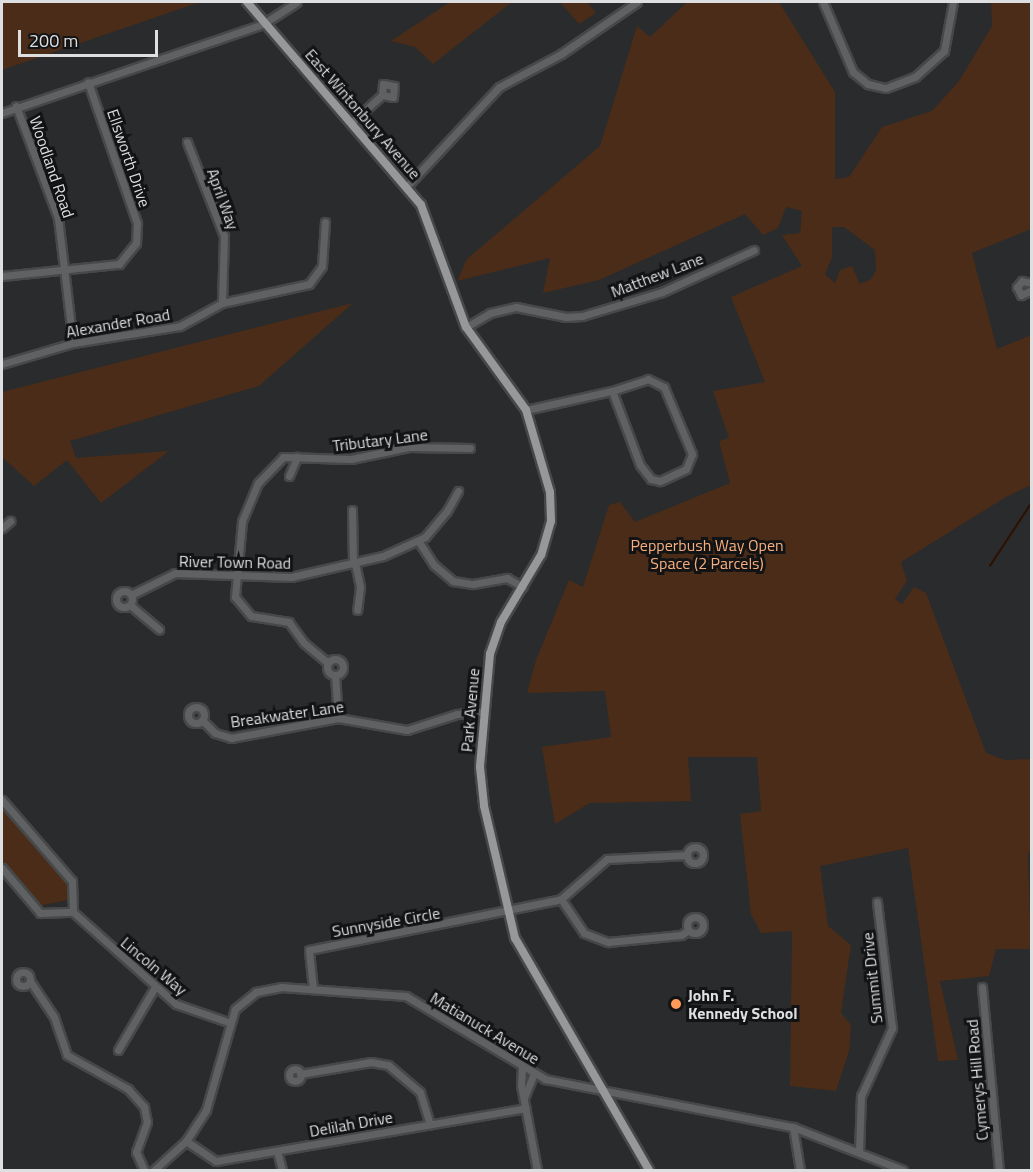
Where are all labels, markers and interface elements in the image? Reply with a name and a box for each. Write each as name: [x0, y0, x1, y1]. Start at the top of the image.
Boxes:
scale bar: [21, 18, 160, 56]
text: 200 m: [29, 27, 78, 54]
street label: East Wintonbury Avenue: [301, 45, 425, 183]
street label: Ellsworth Drive: [103, 106, 155, 210]
street label: Woodland Road: [26, 114, 78, 220]
street label: April Way: [203, 166, 243, 232]
street label: Matthew Lane: [608, 249, 706, 301]
street label: Alexander Road: [65, 304, 171, 342]
street label: Tributary Lane: [331, 425, 429, 455]
park label: Pepperbush Way Open Space (2 Parcels): [630, 535, 784, 573]
street label: River Town Road: [179, 551, 291, 573]
street label: Park Avenue: [457, 667, 483, 753]
street label: Breakwater Lane: [229, 697, 345, 731]
street label: Sunnyside Circle: [331, 903, 441, 941]
street label: Summit Drive: [858, 931, 886, 1025]
street label: Lincoln Way: [117, 933, 191, 999]
place label: John F. Kennedy School: [688, 985, 798, 1023]
street label: Matianuck Avenue: [427, 988, 543, 1068]
marker: John F. Kennedy School: [669, 997, 683, 1011]
street label: Cymerys Hill Road: [962, 1019, 992, 1141]
street label: Delilah Drive: [308, 1107, 394, 1141]

